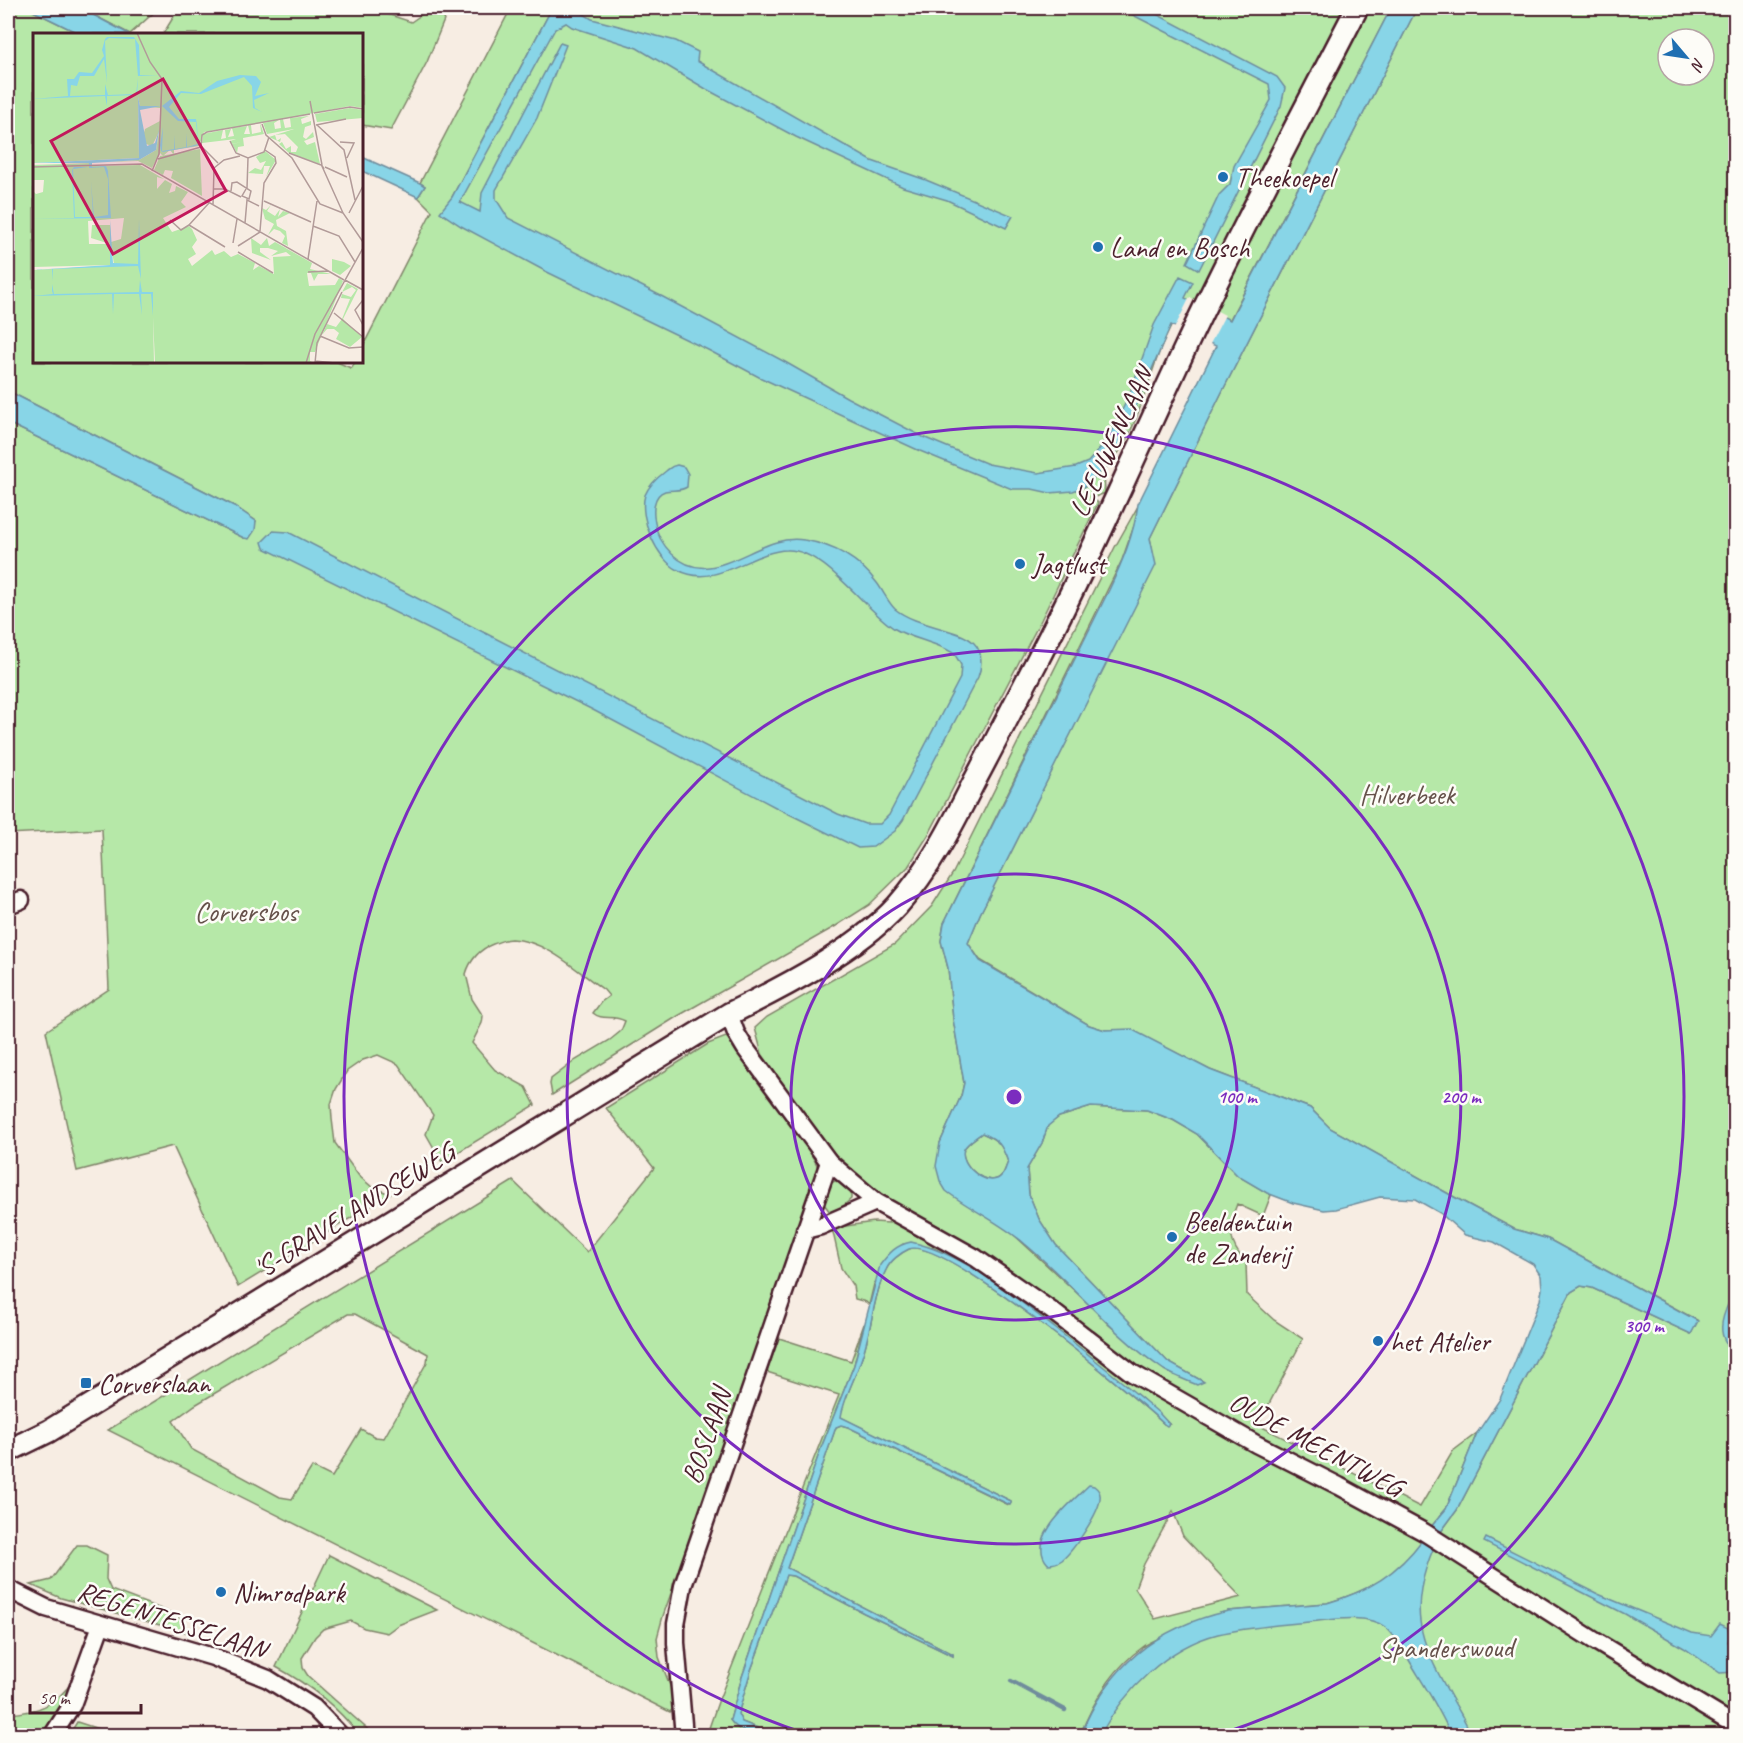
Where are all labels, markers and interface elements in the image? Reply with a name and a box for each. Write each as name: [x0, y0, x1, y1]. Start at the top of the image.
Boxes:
north arrow: [1656, 27, 1716, 87]
inset map: [33, 33, 363, 363]
text: N: [1686, 55, 1709, 76]
place label: Theekoepel: [1235, 160, 1338, 195]
marker: Theekoepel: [1216, 170, 1230, 184]
place label: Land en Bosch: [1110, 230, 1250, 265]
marker: Land en Bosch: [1091, 240, 1105, 254]
street label: LEEUWENLAAN: [1061, 358, 1163, 522]
place label: Jagtlust: [1030, 547, 1108, 582]
marker: Jagtlust: [1013, 557, 1027, 571]
park label: Hilverbeek: [1359, 777, 1456, 812]
park label: Corversbos: [195, 894, 300, 929]
text: 100 m: [1218, 1086, 1258, 1108]
text: 200 m: [1442, 1086, 1482, 1108]
centre of rings: [1004, 1087, 1024, 1107]
street label: 'S-GRAVELANDSEWEG: [248, 1132, 464, 1286]
place label: Beeldentuin de Zanderij: [1184, 1204, 1295, 1271]
marker: Beeldentuin de Zanderij: [1165, 1230, 1179, 1244]
text: 300 m: [1625, 1315, 1665, 1337]
place label: het Atelier: [1390, 1324, 1492, 1359]
marker: het Atelier: [1371, 1334, 1385, 1348]
place label: Corverslaan: [98, 1366, 212, 1401]
marker: Corverslaan: [79, 1376, 93, 1390]
street label: BOSLAAN: [673, 1380, 740, 1488]
street label: OUDE MEENTWEG: [1223, 1384, 1412, 1506]
street label: REGENTESSELAAN: [73, 1573, 275, 1668]
place label: Nimrodpark: [233, 1575, 346, 1610]
marker: Nimrodpark: [214, 1585, 228, 1599]
park label: Spanderswoud: [1379, 1630, 1517, 1665]
scale bar: [30, 1677, 141, 1715]
text: 50 m: [39, 1687, 72, 1709]

